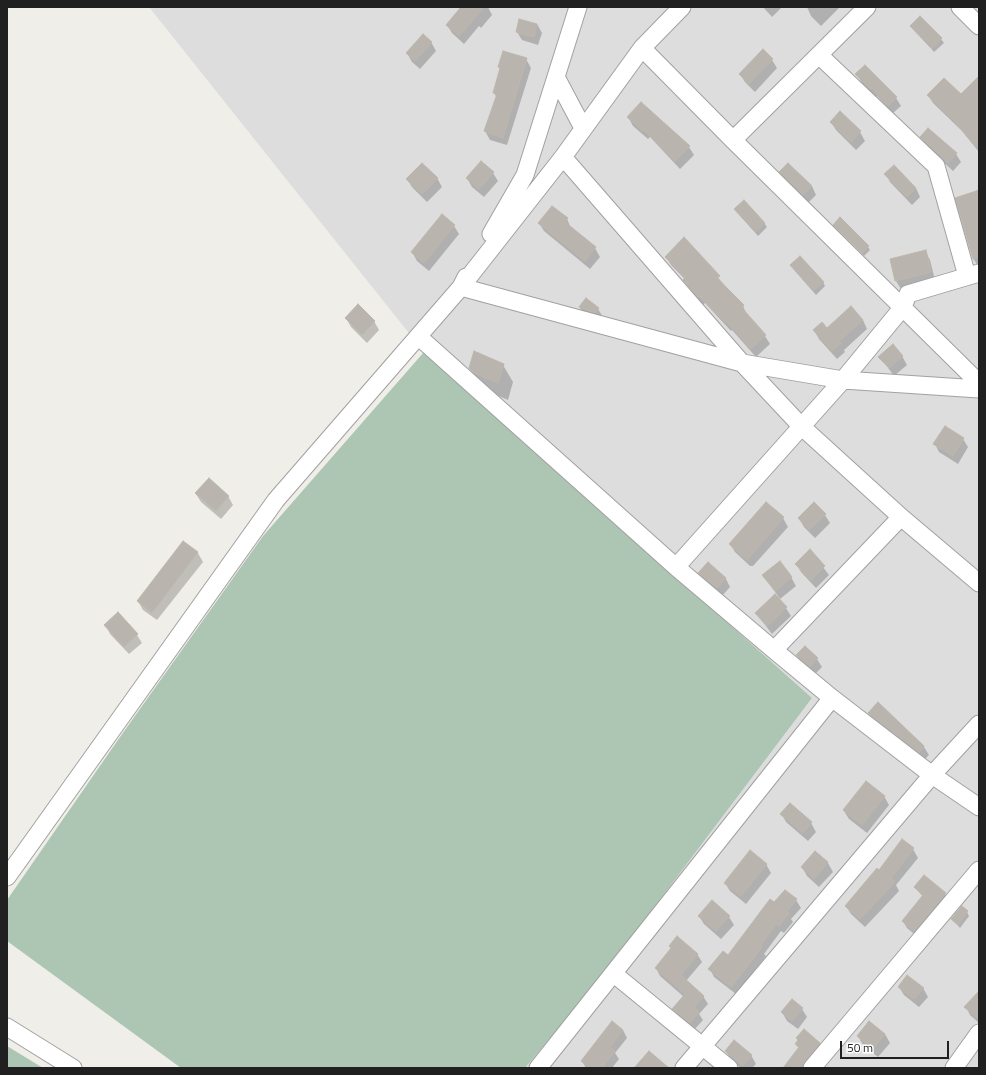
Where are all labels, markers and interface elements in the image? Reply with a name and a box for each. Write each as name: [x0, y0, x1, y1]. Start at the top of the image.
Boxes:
scale bar: [842, 1033, 951, 1059]
text: 50 m: [847, 1038, 873, 1057]

